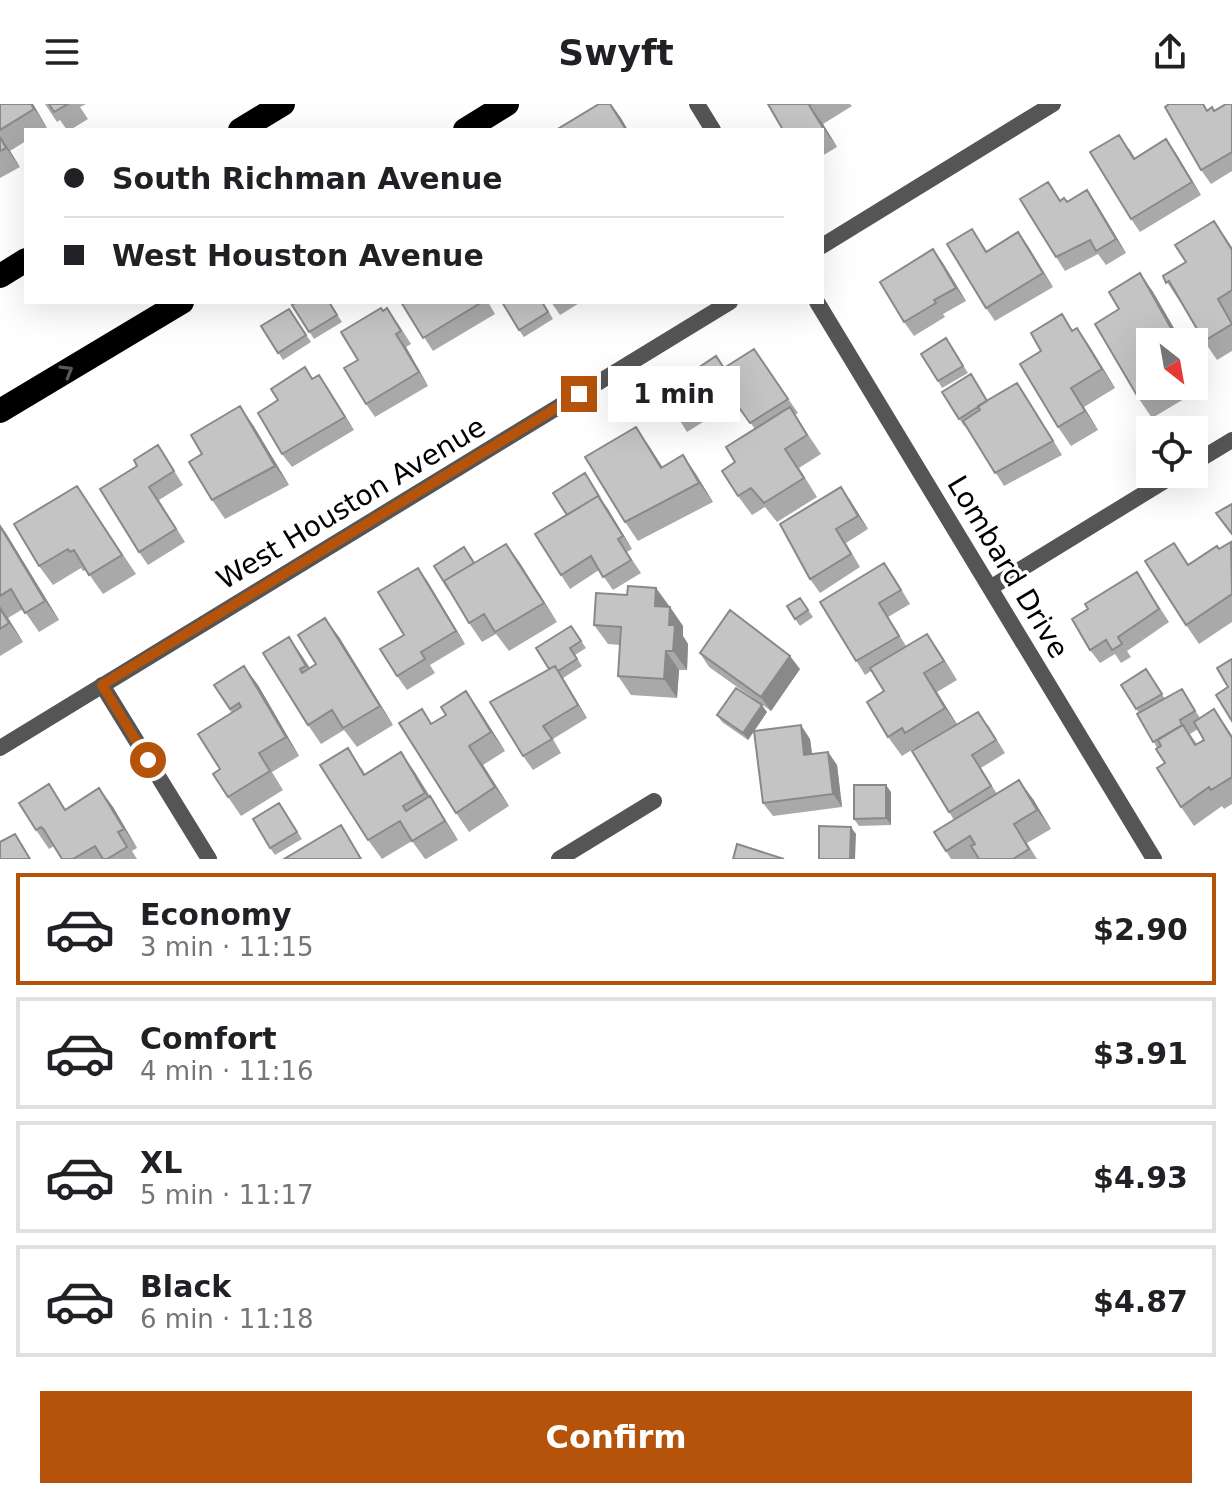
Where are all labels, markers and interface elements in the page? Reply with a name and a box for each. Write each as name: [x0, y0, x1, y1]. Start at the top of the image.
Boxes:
icon: menu: [40, 30, 84, 74]
icon: share: [1148, 30, 1192, 74]
text: Swyft: [558, 32, 674, 73]
text: South Richman Avenue: [112, 161, 503, 196]
text: West Houston Avenue: [112, 238, 484, 273]
north arrow: [1136, 328, 1208, 400]
map controls: [1136, 328, 1208, 488]
one-way arrow: [58, 365, 73, 381]
callout: 1 min: [607, 366, 739, 422]
route end: [561, 376, 597, 412]
text: 1 min: [633, 379, 715, 409]
street label: West Houston Avenue: [211, 410, 491, 596]
button: locate: [1136, 416, 1208, 488]
street label: Lombard Drive: [941, 470, 1075, 664]
route start: [130, 742, 166, 778]
icon: car: [44, 893, 116, 965]
text: Economy: [140, 897, 292, 932]
text: $2.90: [1093, 912, 1188, 947]
text: 3 min · 11:15: [140, 932, 314, 962]
icon: car: [44, 1017, 116, 1089]
text: Comfort: [140, 1021, 277, 1056]
text: $3.91: [1093, 1036, 1188, 1071]
text: 4 min · 11:16: [140, 1056, 314, 1086]
icon: car: [44, 1141, 116, 1213]
text: XL: [140, 1145, 182, 1180]
text: $4.93: [1093, 1160, 1188, 1195]
text: 5 min · 11:17: [140, 1180, 314, 1210]
icon: car: [44, 1265, 116, 1337]
text: Black: [140, 1269, 231, 1304]
text: $4.87: [1093, 1284, 1188, 1319]
text: 6 min · 11:18: [140, 1304, 314, 1334]
button: Confirm: [40, 1391, 1192, 1483]

